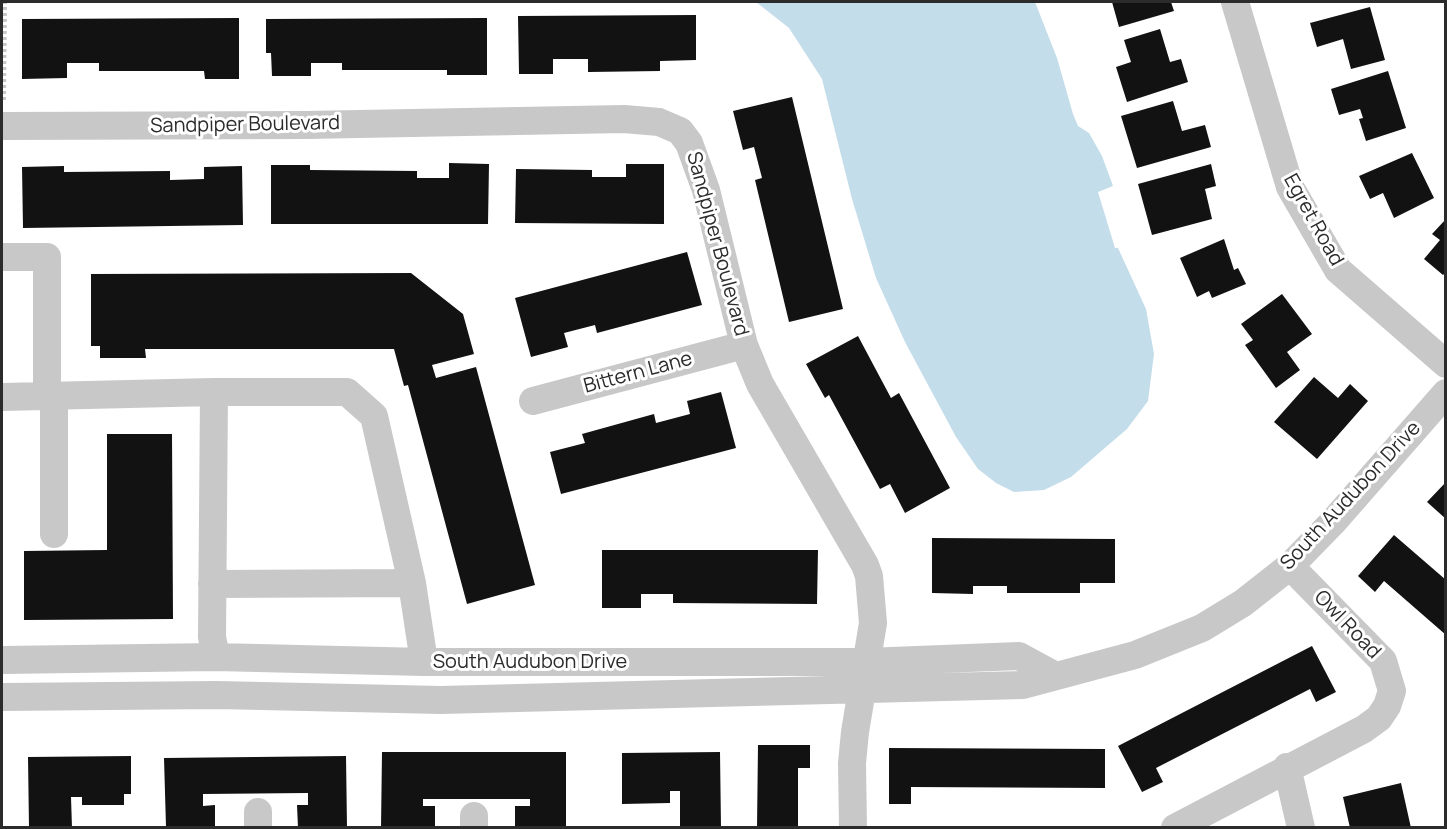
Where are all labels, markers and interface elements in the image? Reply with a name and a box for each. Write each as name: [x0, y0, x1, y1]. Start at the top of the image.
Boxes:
street label: Sandpiper Boulevard: [150, 111, 340, 139]
street label: Sandpiper Boulevard: [681, 149, 753, 339]
street label: Egret Road: [1278, 170, 1348, 270]
street label: Bittern Lane: [581, 347, 695, 399]
street label: South Audubon Drive: [1276, 417, 1426, 575]
street label: Owl Road: [1309, 586, 1385, 664]
street label: South Audubon Drive: [433, 650, 627, 674]

